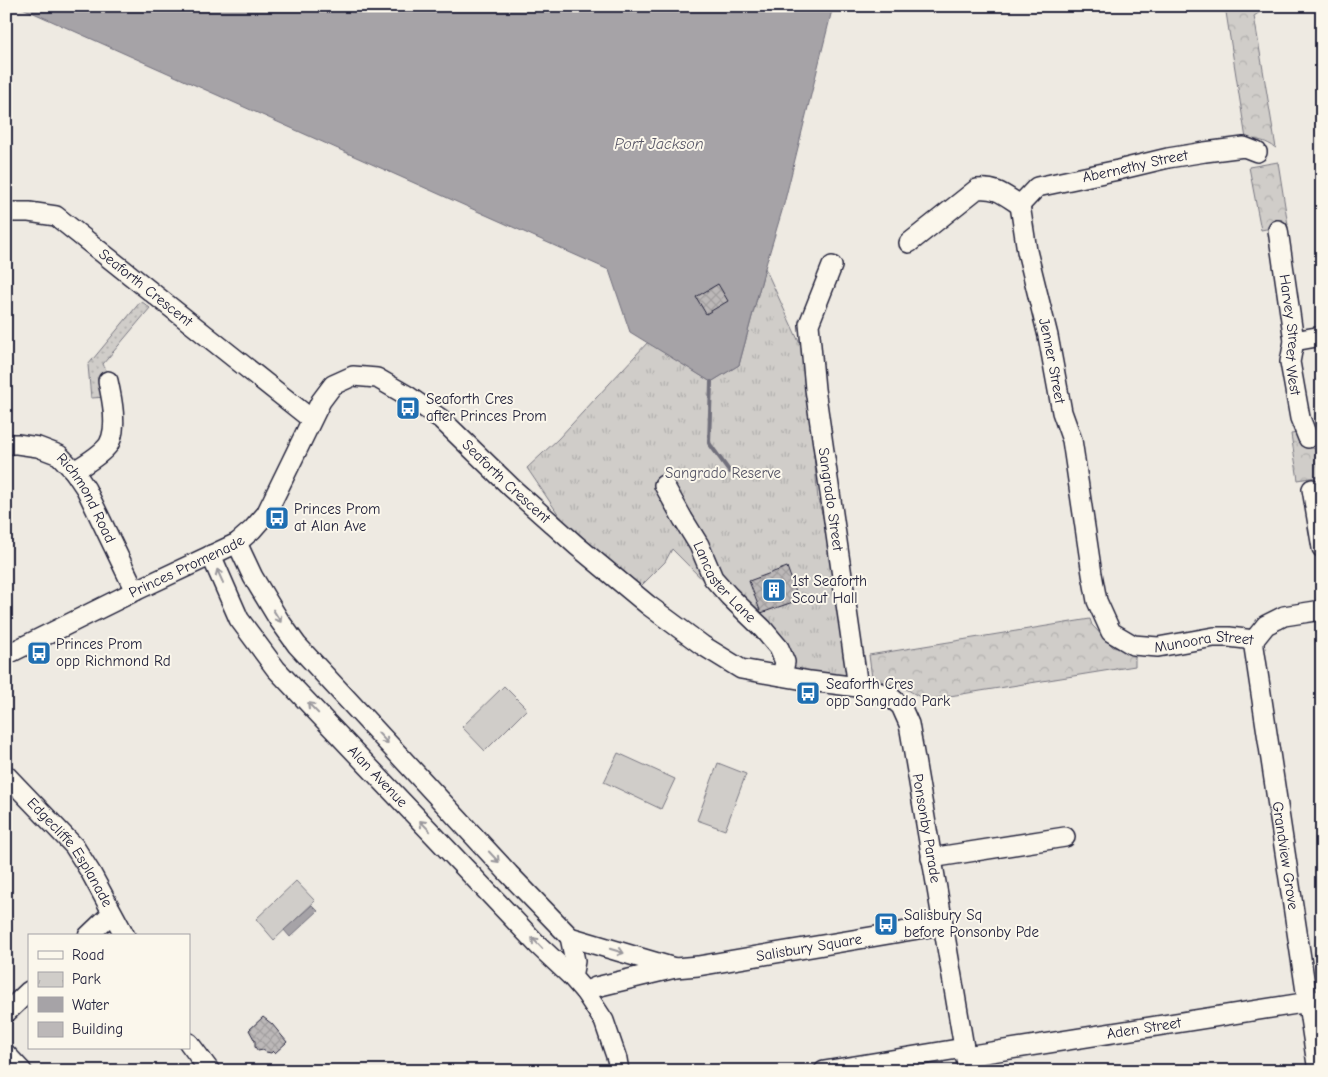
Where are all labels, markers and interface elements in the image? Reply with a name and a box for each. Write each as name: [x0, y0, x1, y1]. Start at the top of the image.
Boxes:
water label: Port Jackson: [614, 135, 704, 153]
street label: Abernethy Street: [1081, 146, 1190, 186]
street label: Seaforth Crescent: [95, 245, 197, 331]
street label: Harvey Street West: [1275, 273, 1305, 397]
street label: Jenner Street: [1035, 316, 1069, 406]
place label: Seaforth Cres after Princes Prom: [426, 390, 547, 425]
bus stop icon: Seaforth Cres after Princes Prom: [395, 395, 421, 421]
street label: Seaforth Crescent: [458, 436, 555, 528]
street label: Sangrado Street: [815, 446, 847, 553]
street label: Richmond Road: [53, 449, 119, 546]
park label: Sangrado Reserve: [665, 464, 781, 482]
place label: Princes Prom at Alan Ave: [294, 500, 381, 535]
bus stop icon: Princes Prom at Alan Ave: [264, 505, 290, 531]
street label: Princes Promenade: [126, 531, 249, 602]
street label: Lancaster Lane: [689, 538, 760, 627]
one-way arrow: [215, 569, 225, 584]
place label: 1st Seaforth Scout Hall: [792, 572, 867, 607]
building icon: 1st Seaforth Scout Hall: [761, 577, 787, 603]
one-way arrow: [272, 609, 282, 623]
street label: Munoora Street: [1153, 628, 1255, 657]
place label: Princes Prom opp Richmond Rd: [56, 635, 171, 670]
bus stop icon: Princes Prom opp Richmond Rd: [26, 640, 52, 666]
place label: Seaforth Cres opp Sangrado Park: [826, 675, 951, 710]
bus stop icon: Seaforth Cres opp Sangrado Park: [795, 680, 821, 706]
one-way arrow: [307, 701, 319, 714]
one-way arrow: [377, 732, 389, 745]
street label: Alan Avenue: [344, 742, 412, 811]
street label: Ponsonby Parade: [909, 772, 945, 885]
street label: Edgecliffe Esplanade: [23, 794, 117, 910]
street label: Grandview Grove: [1268, 800, 1303, 912]
one-way arrow: [419, 819, 431, 832]
one-way arrow: [488, 851, 500, 864]
place label: Salisbury Sq before Ponsonby Pde: [904, 906, 1039, 941]
bus stop icon: Salisbury Sq before Ponsonby Pde: [873, 911, 899, 937]
street label: Salisbury Square: [755, 930, 864, 965]
legend: [28, 934, 190, 1050]
one-way arrow: [531, 938, 543, 950]
text: Road: [72, 946, 104, 964]
one-way arrow: [608, 947, 624, 956]
text: Park: [72, 970, 101, 988]
text: Water: [72, 996, 109, 1014]
street label: Aden Street: [1105, 1013, 1183, 1043]
text: Building: [72, 1020, 123, 1038]

